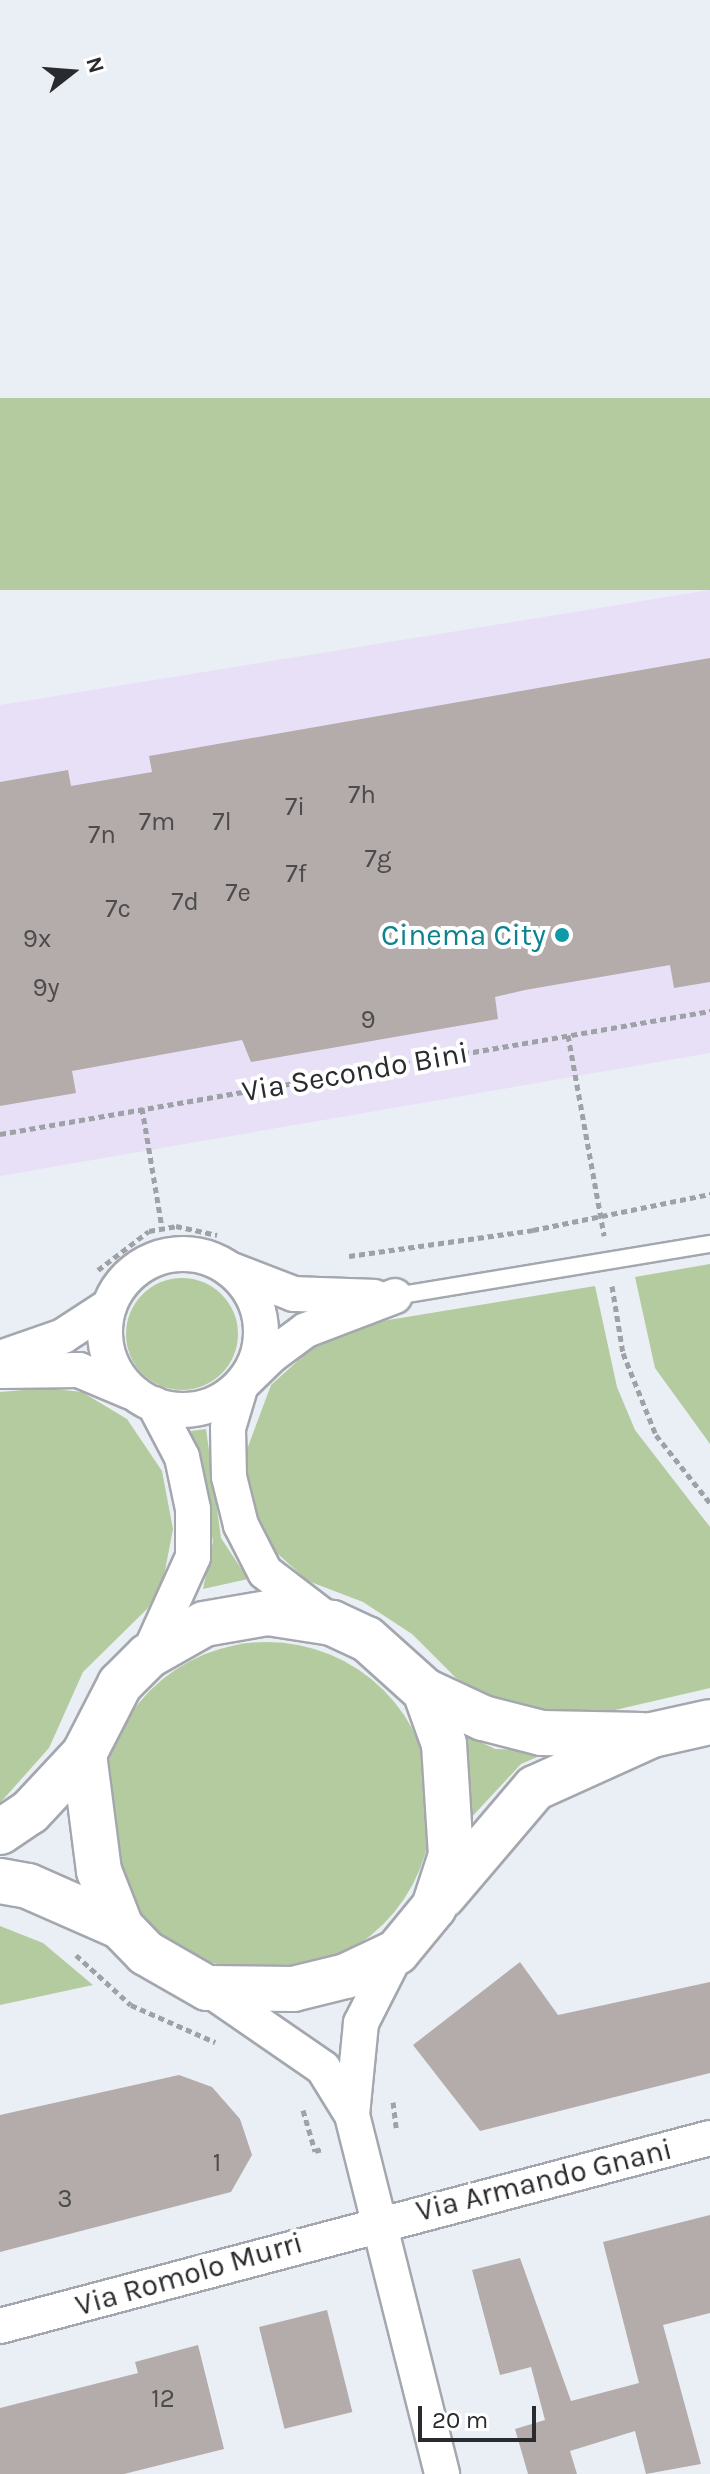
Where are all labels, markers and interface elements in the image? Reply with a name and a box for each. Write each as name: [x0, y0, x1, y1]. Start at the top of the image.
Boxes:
north arrow: [32, 32, 112, 112]
text: N: [80, 54, 110, 76]
house number: 7h: [348, 779, 376, 811]
house number: 7i: [285, 791, 305, 823]
house number: 7m: [139, 806, 175, 838]
house number: 7l: [212, 806, 232, 838]
house number: 7n: [88, 819, 116, 851]
house number: 7g: [365, 843, 391, 875]
house number: 7f: [285, 858, 307, 890]
house number: 7e: [225, 877, 251, 909]
house number: 7d: [171, 886, 199, 918]
house number: 7c: [105, 893, 131, 925]
place label: Cinema City: [381, 917, 546, 953]
house number: 9x: [23, 923, 51, 955]
marker: Cinema City: [553, 926, 571, 944]
house number: 9y: [32, 972, 60, 1004]
house number: 9: [360, 1004, 376, 1036]
street label: Via Secondo Bini: [239, 1034, 471, 1110]
street label: Via Armando Gnani: [412, 2131, 676, 2229]
house number: 1: [213, 2147, 221, 2179]
house number: 3: [57, 2183, 73, 2215]
street label: Via Romolo Murri: [71, 2224, 307, 2324]
house number: 12: [151, 2383, 175, 2415]
scale bar: [422, 2390, 540, 2440]
text: 20 m: [432, 2406, 488, 2434]

